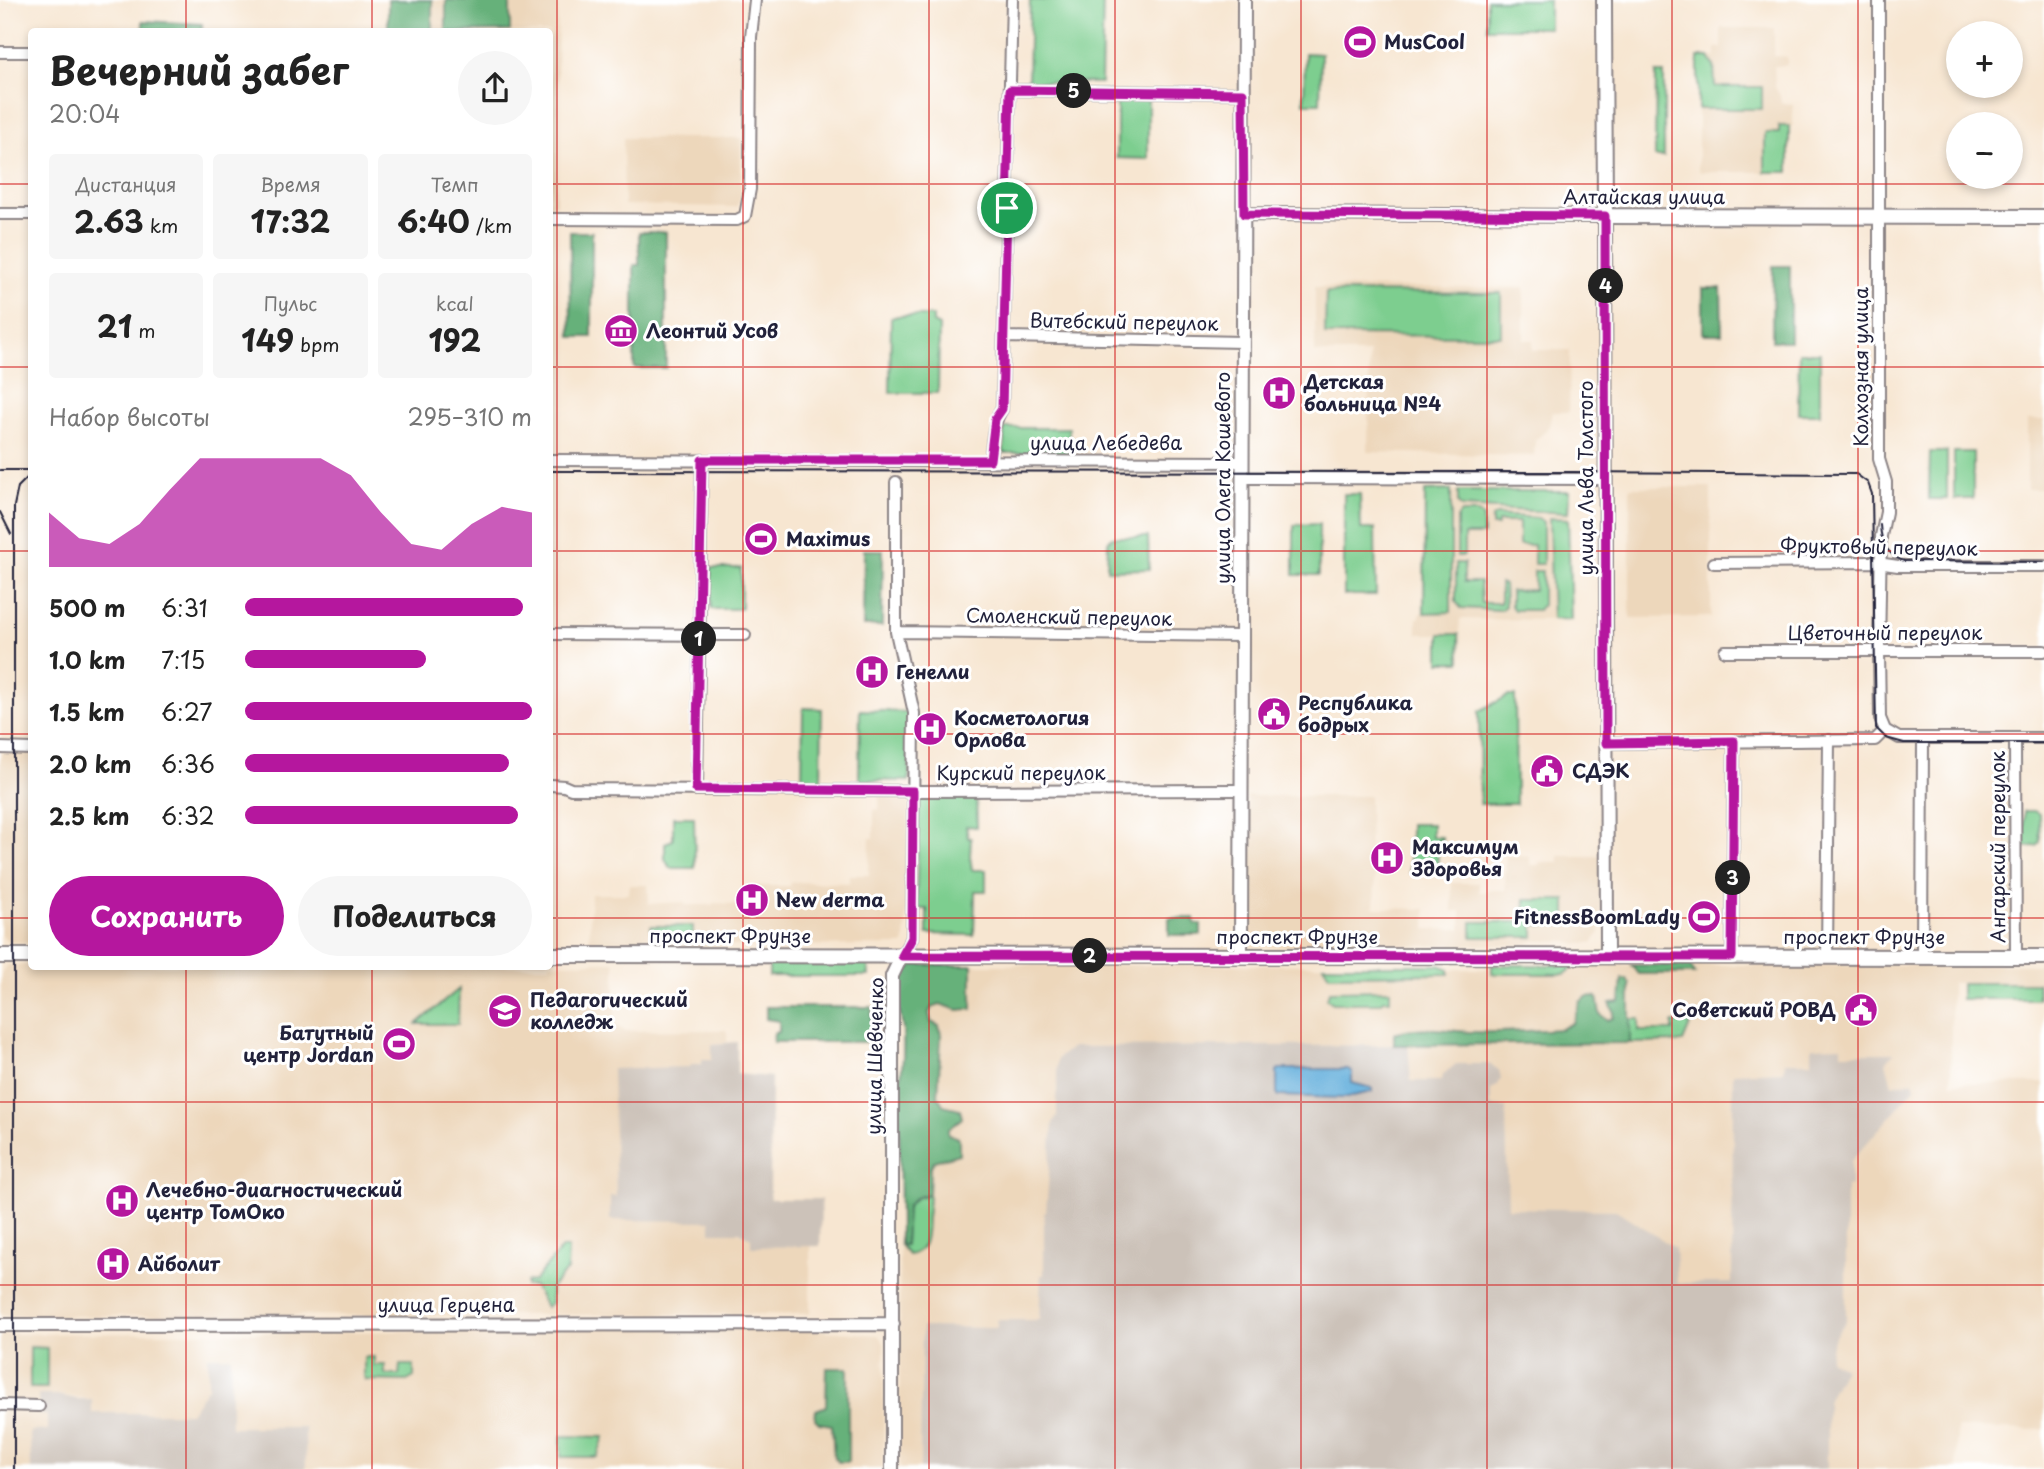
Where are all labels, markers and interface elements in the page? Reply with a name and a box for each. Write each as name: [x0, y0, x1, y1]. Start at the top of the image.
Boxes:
map controls: [1946, 21, 2023, 189]
button: +: [1946, 21, 2023, 98]
sports icon: MusCool: [1341, 23, 1379, 61]
place label: MusCool: [1384, 27, 1465, 55]
text: Вечерний забег: [49, 41, 349, 98]
button: share: [458, 51, 532, 125]
pin: 5: [1056, 74, 1092, 108]
text: 5: [1067, 76, 1080, 104]
text: 20:04: [49, 96, 120, 131]
button: −: [1946, 112, 2023, 189]
text: Дистанция: [76, 170, 177, 198]
text: Время: [260, 170, 321, 198]
text: Темп: [431, 170, 479, 198]
pin: [977, 178, 1037, 238]
street label: Алтайская улица: [1563, 182, 1725, 210]
icon: arrive: [988, 189, 1026, 227]
text: 2.63: [74, 198, 144, 243]
text: 17:32: [251, 198, 330, 243]
text: 6:40: [397, 198, 470, 243]
text: km: [144, 211, 178, 239]
text: /km: [470, 211, 512, 239]
pin: 4: [1588, 268, 1624, 304]
text: 4: [1599, 271, 1612, 299]
street label: Колхозная улица: [1846, 287, 1874, 447]
text: Пульс: [264, 289, 317, 317]
text: kcal: [436, 289, 474, 317]
text: 21: [97, 303, 132, 348]
street label: Витебский переулок: [1029, 305, 1219, 337]
museum icon: Леонтий Усов: [602, 312, 640, 350]
text: m: [132, 316, 156, 344]
place label: Леонтий Усов: [646, 316, 778, 344]
text: 149: [241, 317, 294, 362]
text: 192: [429, 317, 481, 362]
text: bpm: [294, 330, 340, 358]
place label: Детская больница №4: [1303, 367, 1441, 417]
street label: улица Олега Кошевого: [1208, 372, 1236, 584]
hospital icon: Детская больница №4: [1260, 374, 1298, 412]
street label: улица Льва Толстого: [1571, 381, 1599, 575]
text: Набор высоты: [49, 399, 210, 434]
text: 295–310 m: [408, 399, 532, 434]
street label: улица Лебедева: [1030, 428, 1182, 456]
sports icon: Maximus: [742, 520, 780, 558]
place label: Maximus: [786, 524, 870, 552]
street label: Фруктовый переулок: [1780, 530, 1979, 562]
text: 500 m: [49, 590, 126, 625]
text: 6:31: [161, 590, 208, 625]
street label: Смоленский переулок: [966, 600, 1173, 632]
street label: Цветочный переулок: [1788, 618, 1983, 646]
pin: 1: [682, 622, 716, 656]
text: 1: [694, 624, 703, 652]
text: 1.0 km: [49, 642, 126, 677]
text: 7:15: [161, 642, 205, 677]
hospital icon: Генелли: [853, 653, 891, 691]
place label: Генелли: [896, 657, 970, 685]
place label: Республика бодрых: [1298, 688, 1413, 738]
text: 1.5 km: [49, 694, 125, 729]
text: 6:27: [161, 694, 212, 729]
public building icon: Республика бодрых: [1255, 695, 1293, 733]
place label: Косметология Орлова: [954, 703, 1089, 753]
hospital icon: Косметология Орлова: [911, 710, 949, 748]
text: 2.0 km: [49, 746, 131, 781]
text: 6:36: [161, 746, 215, 781]
street label: Ангарский переулок: [1983, 750, 2011, 943]
public building icon: СДЭК: [1528, 752, 1566, 790]
place label: СДЭК: [1572, 756, 1629, 784]
street label: Курский переулок: [936, 758, 1106, 786]
text: 2.5 km: [49, 798, 129, 833]
text: 6:32: [161, 798, 215, 833]
place label: Максимум Здоровья: [1411, 832, 1519, 882]
hospital icon: Максимум Здоровья: [1368, 839, 1406, 877]
pin: 3: [1716, 860, 1750, 896]
text: 3: [1726, 863, 1739, 891]
button: Сохранить: [49, 876, 284, 956]
button: Поделиться: [298, 876, 532, 956]
hospital icon: New derma: [733, 881, 771, 919]
place label: New derma: [776, 885, 884, 913]
sports icon: FitnessBoomLady: [1685, 898, 1723, 936]
place label: FitnessBoomLady: [1513, 902, 1680, 930]
street label: проспект Фрунзе: [649, 921, 811, 949]
street label: проспект Фрунзе: [1216, 922, 1378, 950]
street label: проспект Фрунзе: [1783, 922, 1945, 950]
pin: 2: [1072, 939, 1108, 974]
text: 2: [1083, 941, 1096, 969]
street label: улица Шевченко: [859, 977, 889, 1135]
place label: Педагогический колледж: [530, 985, 688, 1035]
public building icon: Советский РОВД: [1842, 991, 1880, 1029]
school or university icon: Педагогический колледж: [486, 992, 524, 1030]
place label: Советский РОВД: [1672, 995, 1836, 1023]
place label: Батутный центр Jordan: [243, 1018, 374, 1068]
sports icon: Батутный центр Jordan: [380, 1025, 418, 1063]
place label: Лечебно-диагностический центр ТомОко: [146, 1175, 402, 1225]
hospital icon: Лечебно-диагностический центр ТомОко: [103, 1182, 141, 1220]
hospital icon: Айболит: [94, 1245, 132, 1283]
place label: Айболит: [138, 1249, 221, 1277]
street label: улица Герцена: [377, 1290, 515, 1318]

